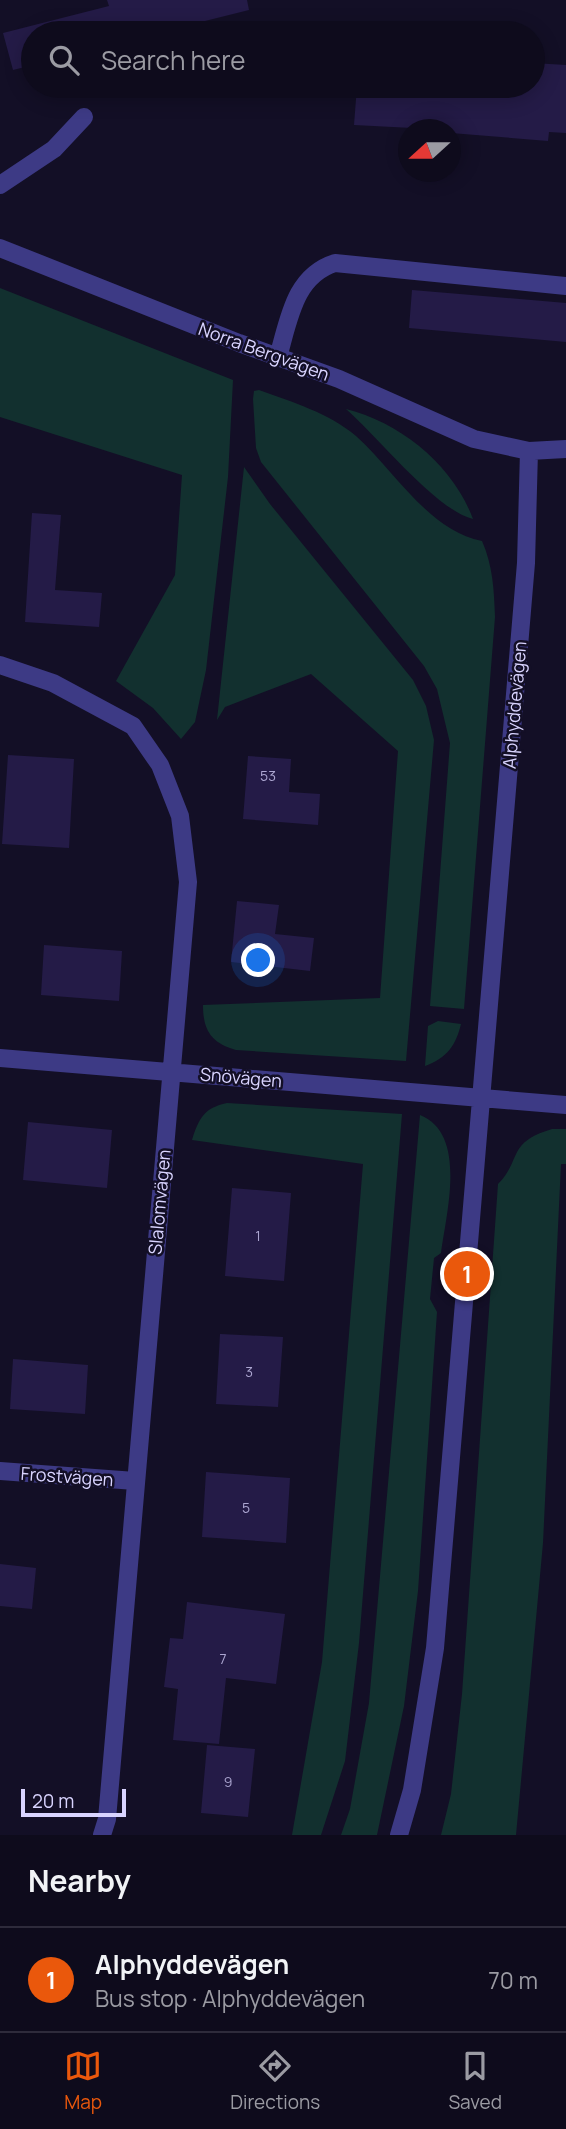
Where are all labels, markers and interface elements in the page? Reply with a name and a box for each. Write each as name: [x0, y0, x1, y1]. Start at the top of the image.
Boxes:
search box: [21, 21, 545, 98]
icon: search: [45, 41, 83, 79]
text: Search here: [101, 42, 246, 78]
north arrow: [398, 119, 461, 182]
street label: Norra Bergvägen: [195, 316, 333, 386]
street label: Alphyddevägen: [496, 640, 532, 770]
house number: 53: [260, 766, 276, 785]
your location: [241, 943, 275, 977]
street label: Snövägen: [199, 1061, 283, 1093]
street label: Slalomvägen: [142, 1148, 176, 1256]
house number: 1: [255, 1226, 261, 1245]
pin: 1: [444, 1248, 490, 1300]
house number: 3: [245, 1362, 253, 1381]
street label: Frostvägen: [20, 1461, 114, 1491]
house number: 5: [242, 1498, 250, 1517]
house number: 7: [219, 1649, 227, 1668]
house number: 9: [224, 1772, 232, 1791]
scale bar: [21, 1786, 126, 1818]
text: 20 m: [32, 1788, 74, 1814]
text: Nearby: [28, 1860, 131, 1901]
text: Alphyddevägen: [95, 1946, 289, 1982]
text: 1: [46, 1964, 56, 1996]
text: 70 m: [488, 1964, 538, 1996]
text: Bus stop · Alphyddevägen: [95, 1982, 365, 2014]
tab: Map: [64, 2047, 102, 2115]
tab: Directions: [230, 2047, 320, 2115]
tab: Saved: [448, 2047, 502, 2115]

